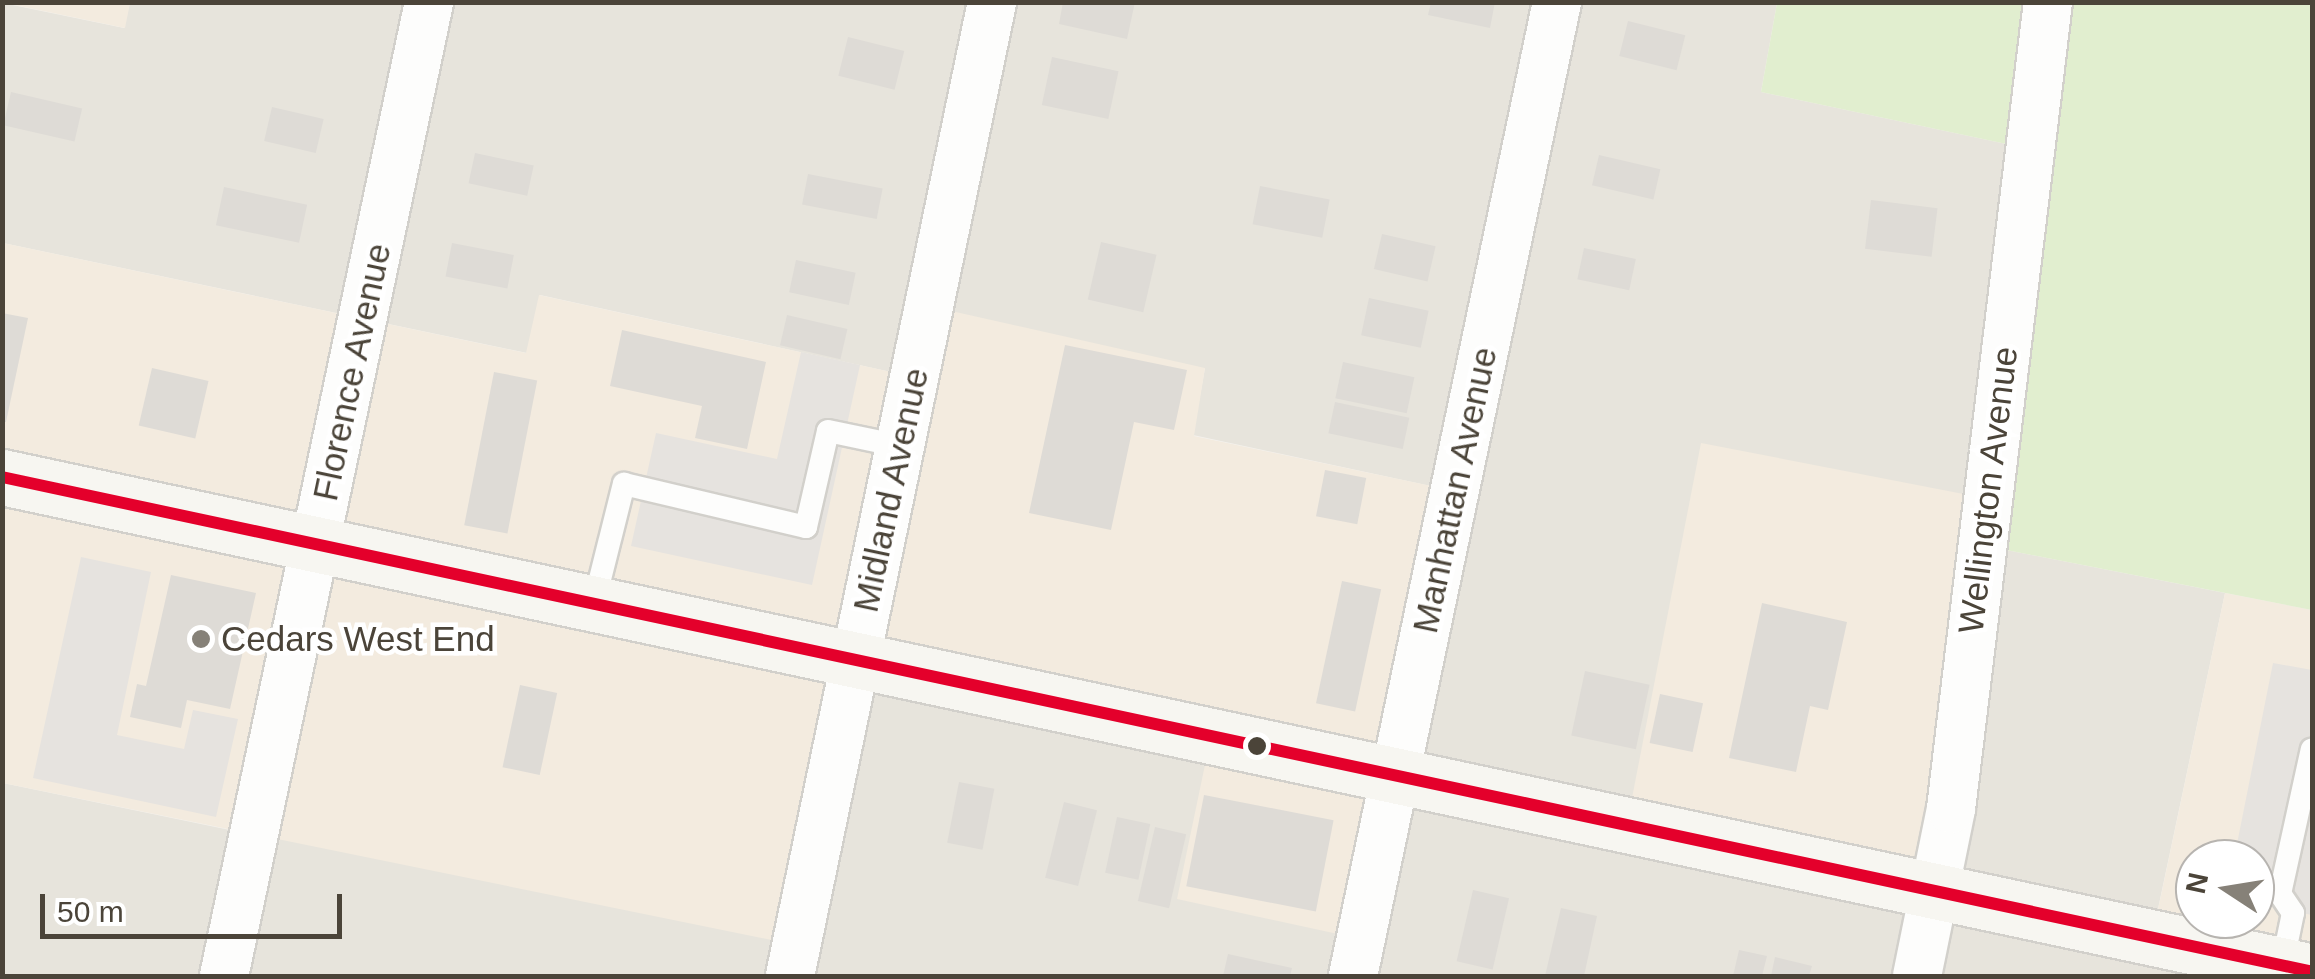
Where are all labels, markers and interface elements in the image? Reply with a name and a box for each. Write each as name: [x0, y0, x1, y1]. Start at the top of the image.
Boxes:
street label: Florence Avenue: [304, 239, 400, 505]
street label: Manhattan Avenue: [1404, 342, 1506, 638]
street label: Wellington Avenue: [1949, 343, 2027, 637]
street label: Midland Avenue: [844, 363, 938, 617]
place label: Cedars West End: [221, 618, 495, 660]
marker: Cedars West End: [190, 628, 212, 650]
unlabelled marker: [1247, 736, 1267, 756]
north arrow: [2175, 839, 2275, 939]
text: N: [2180, 870, 2214, 896]
scale bar: [45, 874, 348, 936]
text: 50 m: [57, 895, 124, 928]

